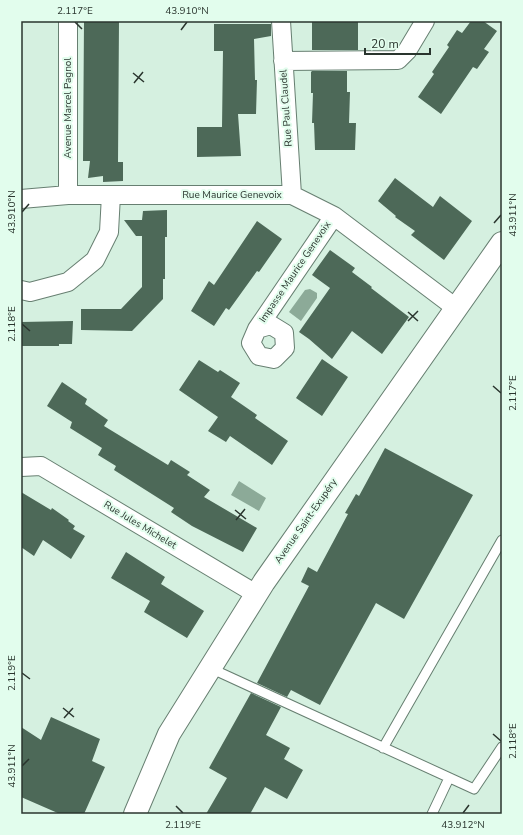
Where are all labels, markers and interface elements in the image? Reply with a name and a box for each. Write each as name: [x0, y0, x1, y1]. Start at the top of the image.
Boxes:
text: 2.117°E: [57, 4, 93, 18]
text: 43.910°N: [165, 4, 209, 18]
scale bar: [365, 30, 430, 56]
text: 20 m: [371, 36, 399, 52]
street label: Avenue Marcel Pagnol: [61, 58, 75, 158]
street label: Rue Paul Claudel: [276, 69, 296, 147]
street label: Rue Maurice Genevoix: [182, 188, 283, 202]
text: 43.910°N: [5, 190, 19, 234]
text: 43.911°N: [506, 193, 520, 237]
street label: Impasse Maurice Genevoix: [256, 218, 335, 325]
text: 2.118°E: [5, 306, 19, 342]
text: 2.117°E: [506, 375, 520, 411]
street label: Avenue Saint-Exupéry: [271, 475, 341, 566]
street label: Rue Jules Michelet: [101, 498, 180, 553]
text: 2.119°E: [5, 655, 19, 691]
text: 2.118°E: [506, 723, 520, 759]
text: 43.911°N: [5, 744, 19, 788]
text: 2.119°E: [165, 818, 201, 832]
text: 43.912°N: [441, 818, 485, 832]

